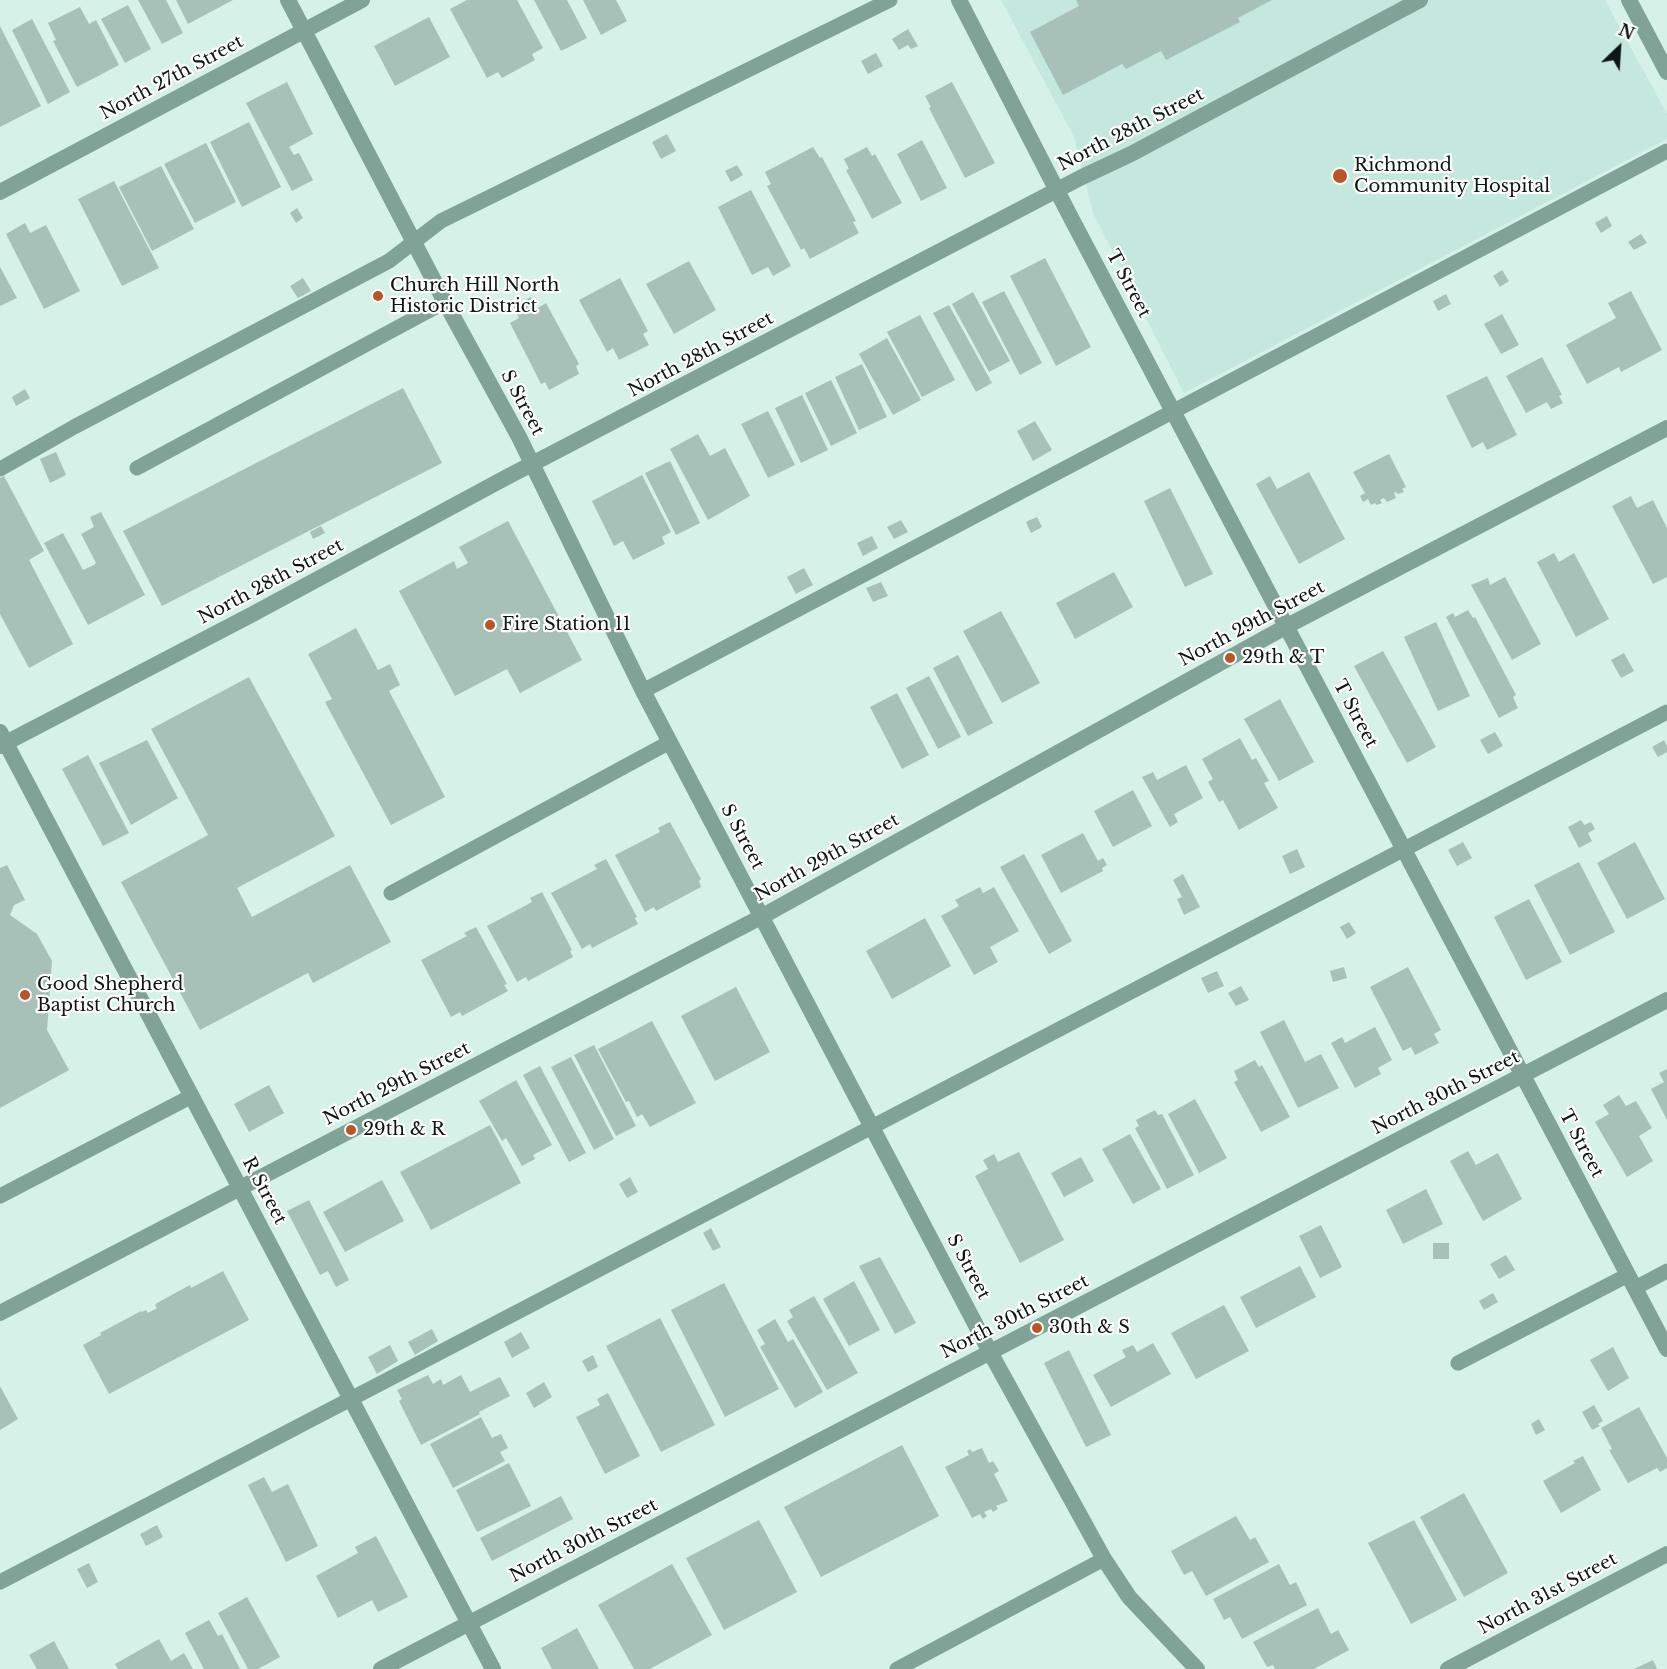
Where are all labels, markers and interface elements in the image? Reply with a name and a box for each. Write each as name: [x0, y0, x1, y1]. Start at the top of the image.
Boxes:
north arrow: [1589, 18, 1649, 78]
text: N: [1616, 19, 1638, 44]
street label: North 27th Street: [97, 31, 247, 125]
street label: North 28th Street: [1054, 84, 1208, 176]
place label: Richmond Community Hospital: [1354, 155, 1550, 198]
marker: Richmond Community Hospital: [1331, 167, 1349, 185]
street label: T Street: [1101, 246, 1155, 322]
place label: Church Hill North Historic District: [390, 275, 559, 318]
marker: Church Hill North Historic District: [371, 289, 385, 303]
street label: North 28th Street: [625, 308, 777, 402]
street label: S Street: [496, 367, 548, 439]
street label: North 28th Street: [195, 535, 347, 629]
street label: North 29th Street: [1176, 577, 1328, 671]
place label: Fire Station 11: [502, 614, 631, 636]
marker: Fire Station 11: [483, 618, 497, 632]
place label: 29th & T: [1242, 647, 1324, 669]
marker: 29th & T: [1223, 651, 1237, 665]
street label: T Street: [1328, 676, 1382, 752]
street label: S Street: [716, 801, 768, 873]
street label: North 29th Street: [751, 809, 903, 907]
place label: Good Shepherd Baptist Church: [37, 974, 183, 1016]
marker: Good Shepherd Baptist Church: [18, 988, 32, 1002]
street label: North 29th Street: [320, 1038, 474, 1130]
street label: North 30th Street: [1369, 1046, 1523, 1140]
street label: T Street: [1554, 1106, 1608, 1182]
place label: 29th & R: [363, 1119, 445, 1141]
marker: 29th & R: [344, 1123, 358, 1137]
street label: R Street: [237, 1153, 291, 1229]
street label: S Street: [942, 1231, 994, 1303]
street label: North 30th Street: [938, 1270, 1092, 1364]
place label: 30th & S: [1049, 1317, 1130, 1339]
marker: 30th & S: [1030, 1321, 1044, 1335]
street label: North 30th Street: [507, 1494, 661, 1588]
street label: North 31st Street: [1475, 1548, 1621, 1640]

